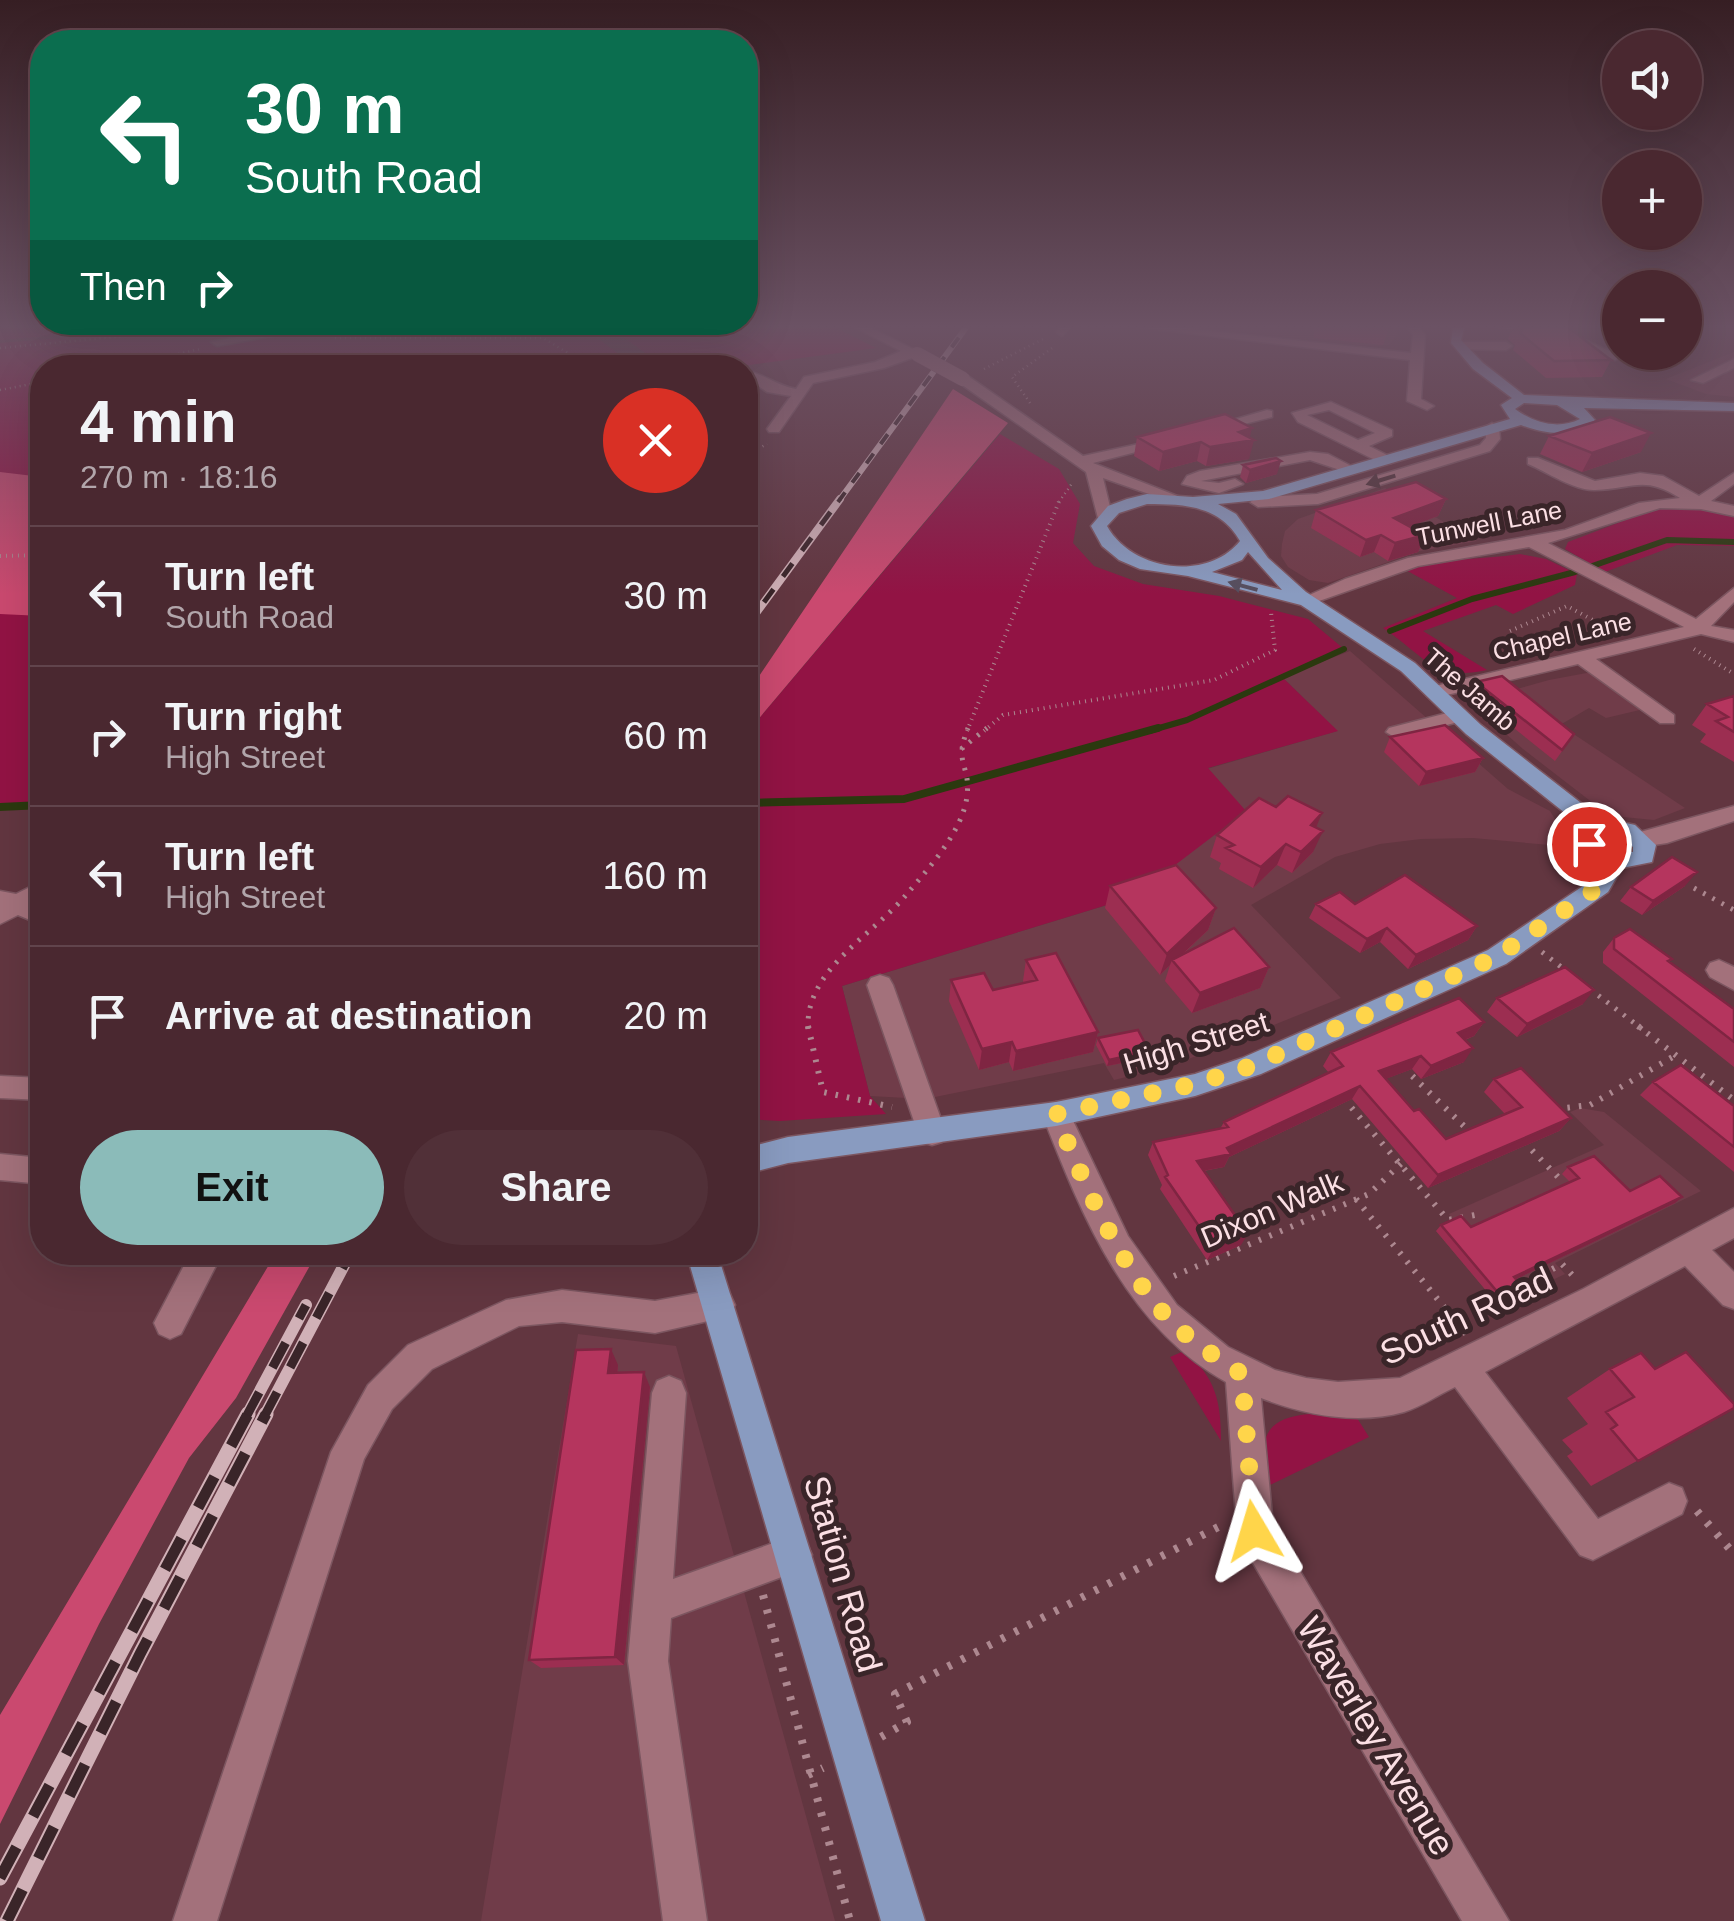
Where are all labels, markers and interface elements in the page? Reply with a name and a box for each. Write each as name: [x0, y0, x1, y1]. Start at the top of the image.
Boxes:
map controls: [1602, 30, 1702, 370]
button: sound: [1602, 30, 1702, 130]
icon: left: [80, 70, 210, 200]
text: 30 m: [245, 70, 405, 148]
button: +: [1602, 150, 1702, 250]
text: South Road: [245, 152, 483, 203]
icon: right: [187, 260, 242, 315]
text: Then: [80, 266, 167, 308]
button: −: [1602, 270, 1702, 370]
text: 4 min: [80, 388, 237, 455]
button: close: [603, 388, 708, 493]
text: 270 m · 18:16: [80, 459, 277, 495]
one-way arrow: [1366, 473, 1396, 488]
street label: Tunwell Lane: [1414, 495, 1564, 551]
text: Turn left: [165, 556, 314, 598]
icon: left: [80, 569, 135, 624]
text: 30 m: [624, 575, 708, 617]
one-way arrow: [1228, 578, 1259, 594]
text: South Road: [165, 599, 334, 635]
street label: Chapel Lane: [1490, 606, 1634, 666]
street label: The Jamb: [1419, 642, 1521, 736]
text: Turn right: [165, 696, 342, 738]
icon: right: [80, 709, 135, 764]
text: 60 m: [624, 715, 708, 757]
text: High Street: [165, 739, 325, 775]
pin: [1547, 802, 1632, 887]
icon: arrive: [1562, 817, 1617, 872]
text: Turn left: [165, 836, 314, 878]
icon: left: [80, 849, 135, 904]
text: 160 m: [602, 855, 708, 897]
text: High Street: [165, 879, 325, 915]
icon: arrive: [80, 989, 135, 1044]
text: Arrive at destination: [165, 995, 532, 1037]
text: 20 m: [624, 995, 708, 1037]
street label: High Street: [1119, 1005, 1273, 1080]
button: Exit: [80, 1130, 384, 1245]
button: Share: [404, 1130, 708, 1245]
street label: Dixon Walk: [1196, 1165, 1348, 1254]
street label: South Road: [1374, 1259, 1558, 1372]
street label: Station Road: [797, 1471, 890, 1677]
position arrow: [1202, 1479, 1306, 1583]
street label: Waverley Avenue: [1290, 1610, 1463, 1862]

